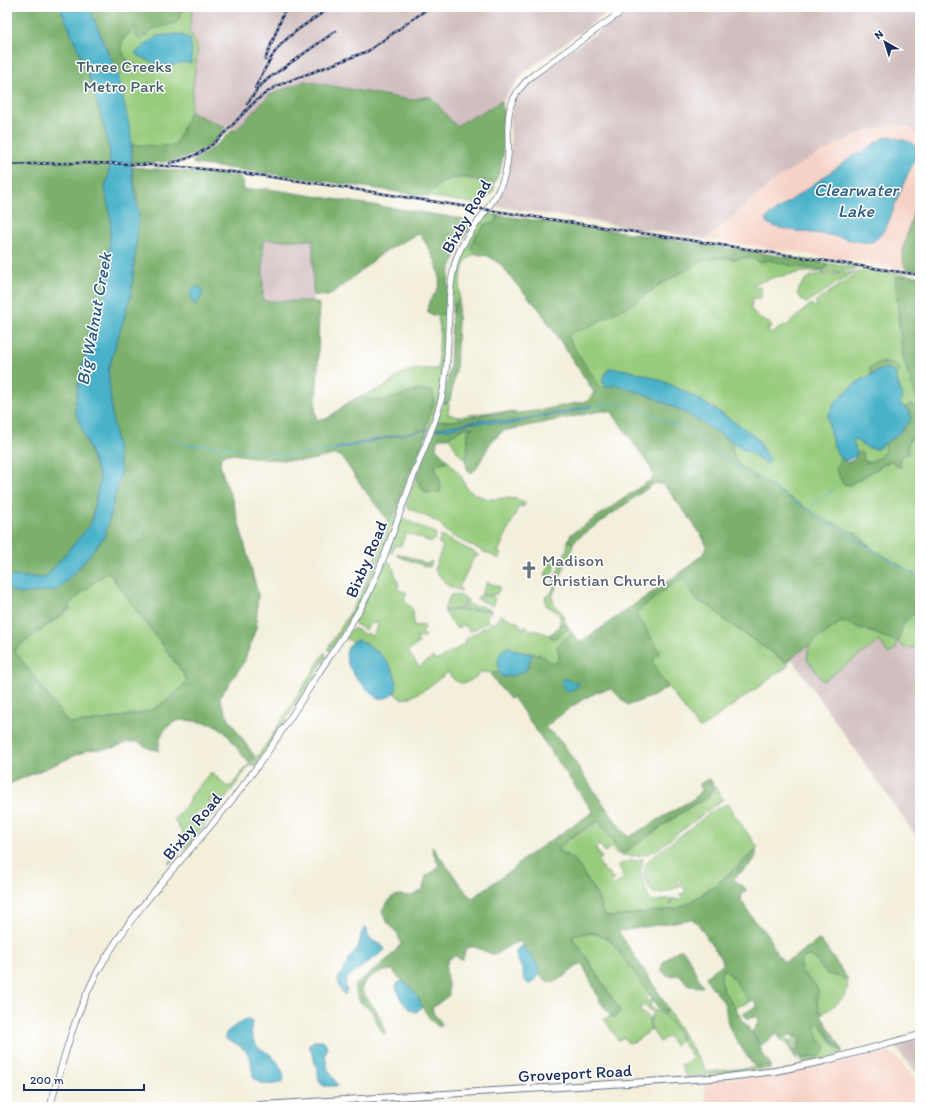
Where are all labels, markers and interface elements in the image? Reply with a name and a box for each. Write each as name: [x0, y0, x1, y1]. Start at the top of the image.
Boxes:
north arrow: [865, 22, 905, 62]
text: N: [872, 27, 886, 42]
park label: Three Creeks Metro Park: [76, 56, 172, 96]
street label: Bixby Road: [437, 175, 495, 256]
water label: Clearwater Lake: [814, 179, 901, 222]
water label: Big Walnut Creek: [71, 249, 117, 387]
street label: Bixby Road: [341, 517, 391, 601]
place label: Madison Christian Church: [542, 550, 666, 590]
church icon: Madison Christian Church: [519, 560, 539, 580]
street label: Bixby Road: [158, 788, 226, 864]
street label: Groveport Road: [517, 1060, 633, 1086]
scale bar: [24, 1066, 144, 1092]
text: 200 m: [30, 1073, 64, 1087]

